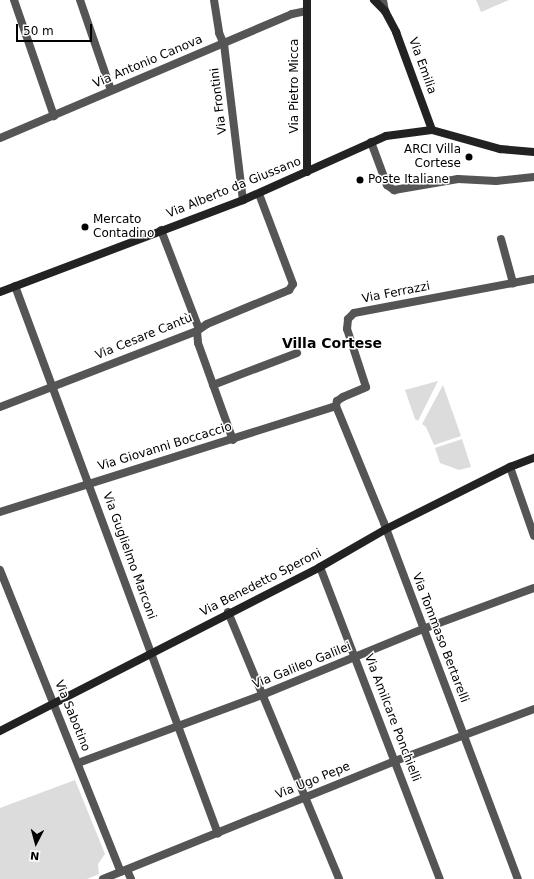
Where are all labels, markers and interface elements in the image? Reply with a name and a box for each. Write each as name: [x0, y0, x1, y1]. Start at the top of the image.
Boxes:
scale bar: [18, 16, 94, 42]
text: 50 m: [23, 24, 54, 38]
street label: Via Antonio Canova: [91, 32, 205, 92]
street label: Via Emilia: [405, 36, 439, 96]
street label: Via Pietro Micca: [288, 39, 302, 133]
street label: Via Frontini: [208, 67, 230, 135]
place label: ARCI Villa Cortese: [404, 143, 461, 171]
marker: ARCI Villa Cortese: [464, 152, 474, 162]
street label: Via Alberto da Giussano: [165, 154, 303, 222]
place label: Poste Italiane: [368, 173, 449, 187]
marker: Poste Italiane: [355, 175, 365, 185]
place label: Mercato Contadino: [93, 213, 154, 241]
marker: Mercato Contadino: [80, 222, 90, 232]
street label: Via Ferrazzi: [361, 279, 431, 307]
street label: Via Cesare Cantù: [93, 311, 195, 363]
district label: Villa Cortese: [282, 335, 382, 351]
street label: Via Giovanni Boccaccio: [96, 420, 234, 474]
street label: Via Guglielmo Marconi: [99, 490, 159, 622]
street label: Via Benedetto Speroni: [198, 546, 324, 620]
street label: Via Tommaso Bertarelli: [409, 571, 471, 705]
street label: Via Galileo Galilei: [251, 640, 353, 692]
street label: Via Amilcare Ponchielli: [361, 652, 423, 784]
street label: Via Sabotino: [51, 678, 93, 754]
street label: Via Ugo Pepe: [274, 759, 352, 803]
north arrow: [16, 823, 56, 863]
text: N: [29, 848, 40, 862]

